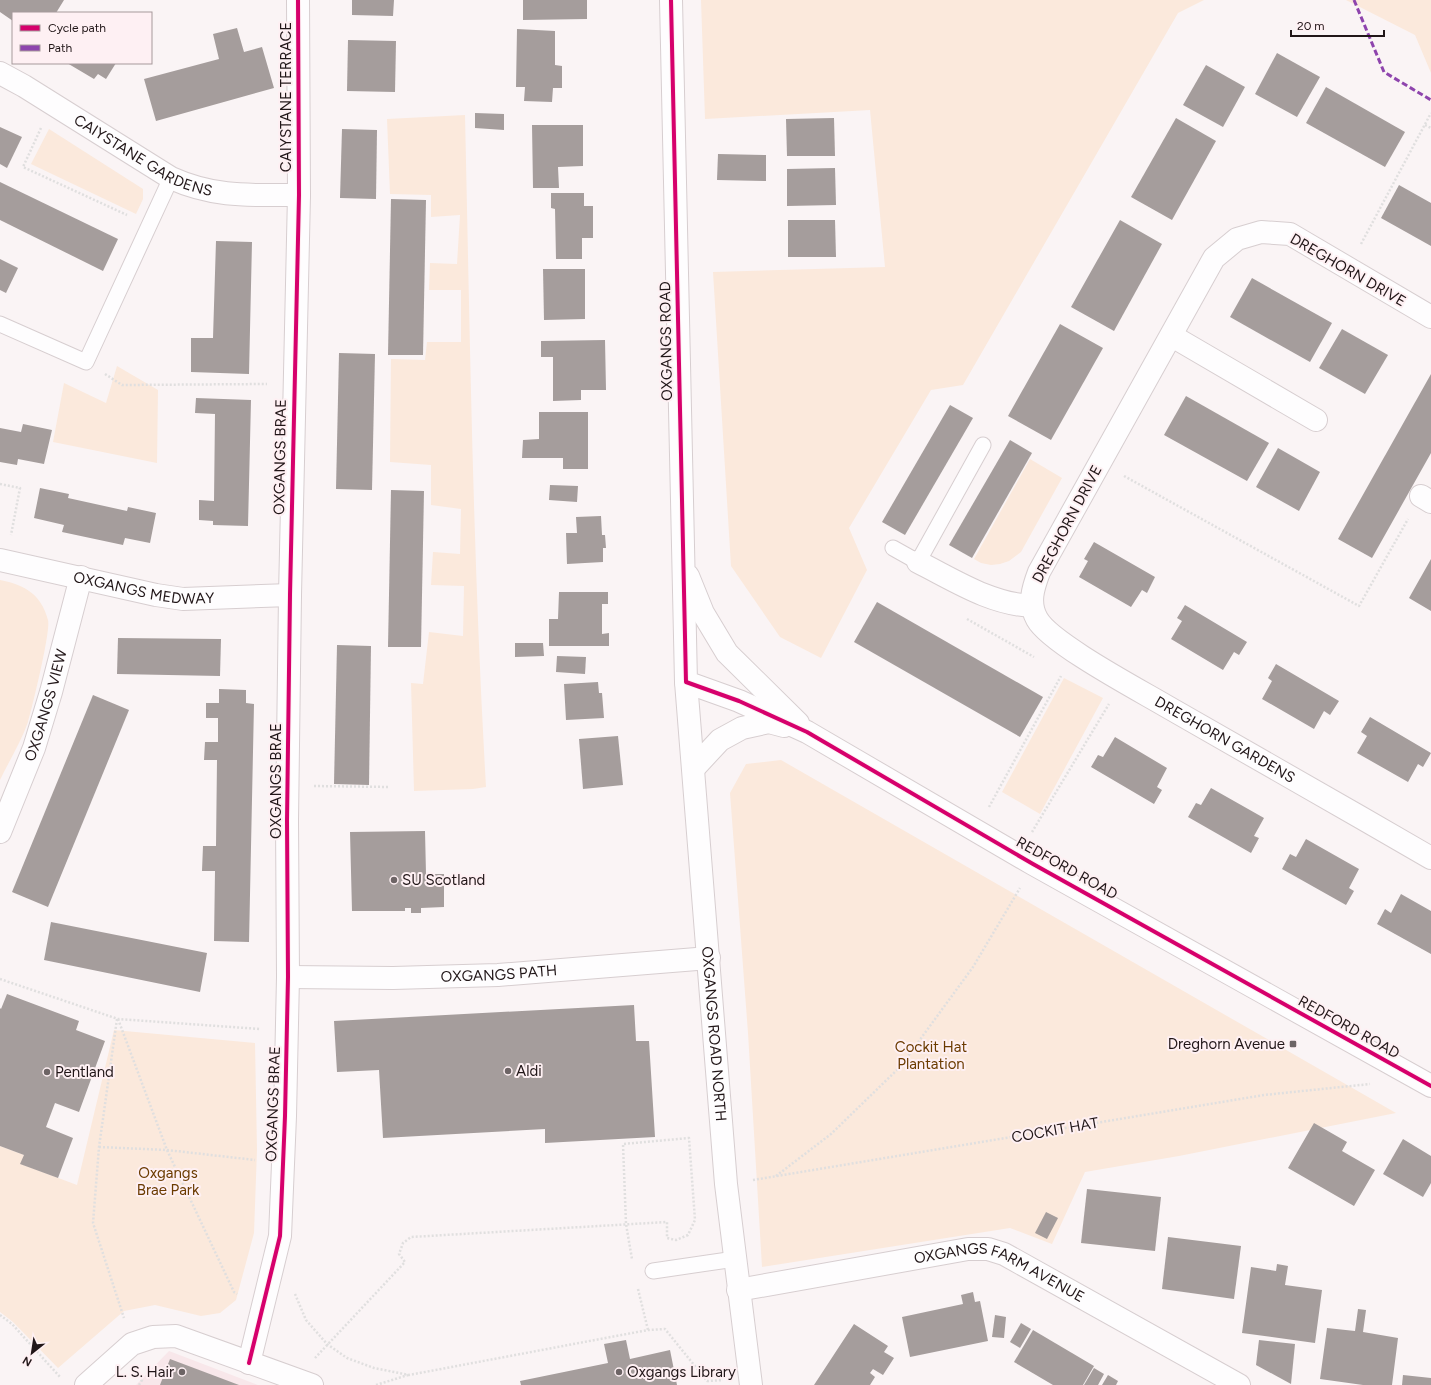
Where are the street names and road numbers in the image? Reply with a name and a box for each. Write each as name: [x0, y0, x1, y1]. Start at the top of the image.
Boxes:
street label: CAIYSTANE TERRACE: [277, 22, 295, 172]
street label: CAIYSTANE GARDENS: [71, 111, 214, 200]
street label: DREGHORN DRIVE: [1287, 230, 1409, 310]
street label: OXGANGS ROAD: [656, 281, 676, 401]
street label: OXGANGS BRAE: [270, 399, 290, 515]
street label: DREGHORN DRIVE: [1028, 462, 1106, 586]
street label: OXGANGS MEDWAY: [72, 568, 215, 608]
street label: OXGANGS VIEW: [21, 647, 71, 764]
street label: DREGHORN GARDENS: [1152, 692, 1298, 787]
street label: OXGANGS BRAE: [267, 723, 285, 839]
street label: REDFORD ROAD: [1013, 833, 1121, 903]
street label: OXGANGS ROAD NORTH: [698, 946, 730, 1122]
street label: OXGANGS PATH: [440, 961, 558, 986]
street label: REDFORD ROAD: [1295, 992, 1403, 1062]
street label: OXGANGS BRAE: [262, 1046, 284, 1162]
street label: COCKIT HAT: [1010, 1113, 1101, 1147]
street label: OXGANGS FARM AVENUE: [912, 1240, 1088, 1306]

